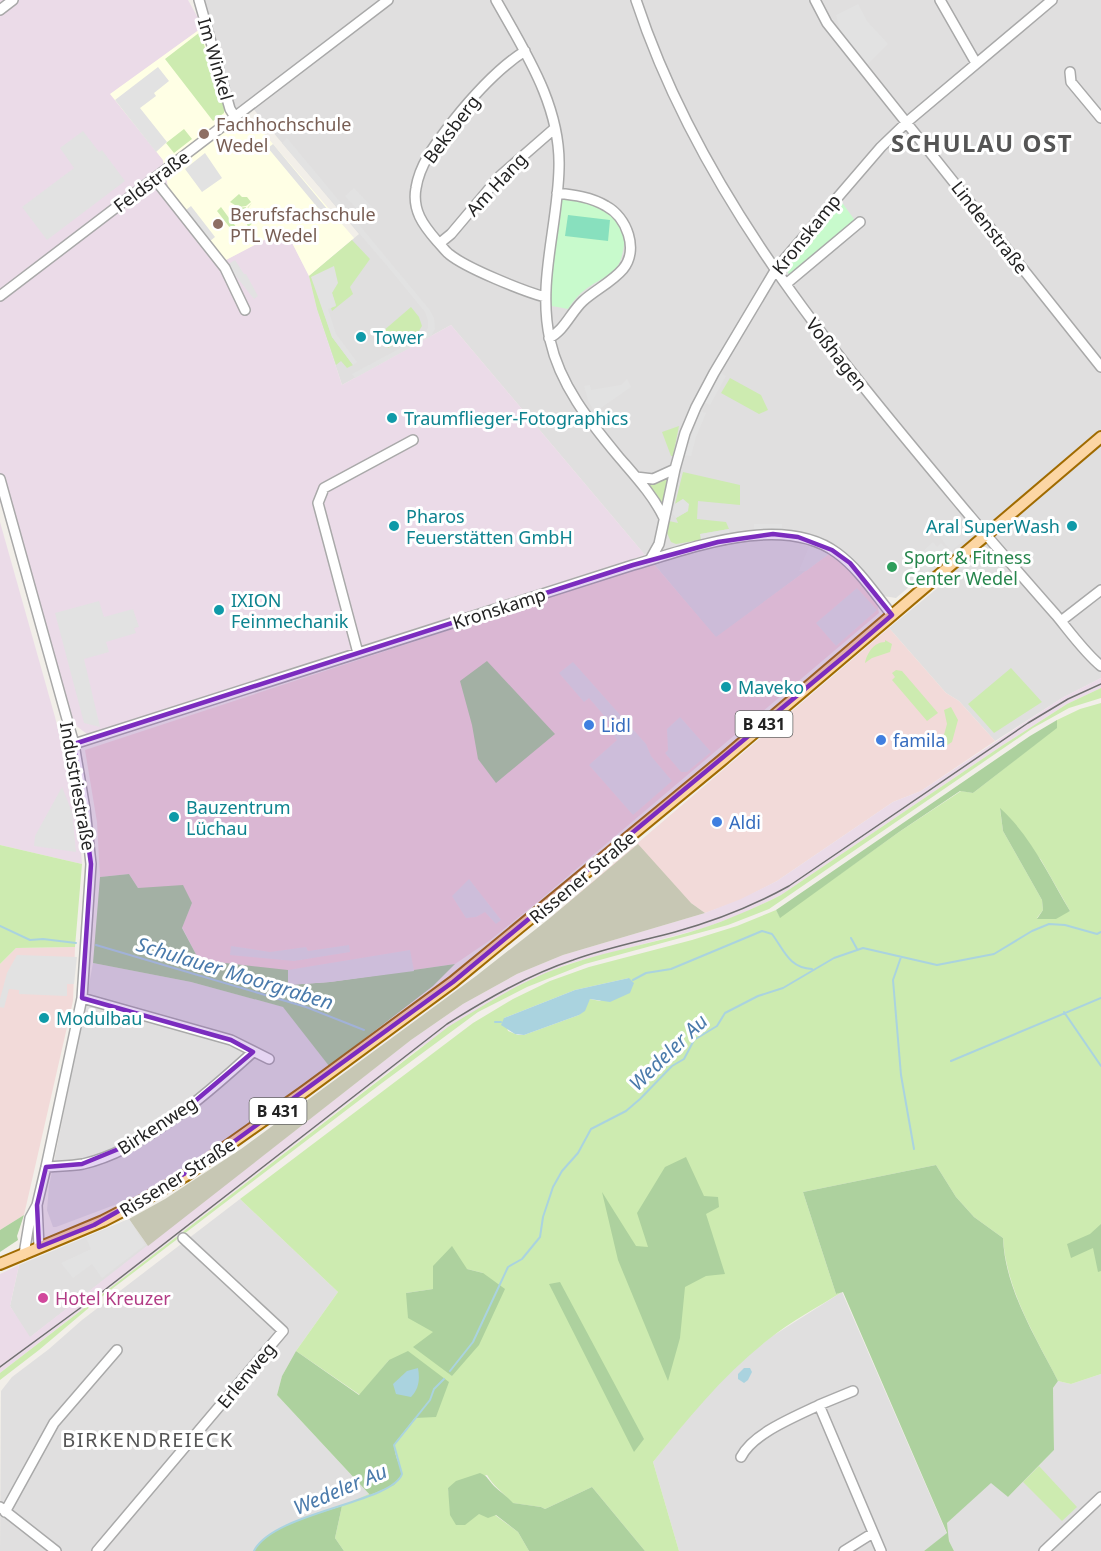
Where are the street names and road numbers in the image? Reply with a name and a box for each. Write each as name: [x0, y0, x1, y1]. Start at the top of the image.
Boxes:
street label: Im Winkel: [193, 15, 239, 103]
street label: Beksberg: [417, 90, 485, 168]
street label: Feldstraße: [108, 145, 194, 217]
street label: Am Hang: [460, 147, 532, 221]
street label: Lindenstraße: [946, 176, 1034, 278]
street label: Kronskamp: [766, 189, 846, 279]
street label: Voßhagen: [801, 313, 873, 395]
street label: Kronskamp: [449, 582, 549, 634]
road number: B 431: [736, 711, 792, 737]
street label: Industriestraße: [55, 720, 101, 852]
street label: Rissener Straße: [524, 825, 640, 929]
street label: Birkenweg: [113, 1090, 201, 1160]
road number: B 431: [250, 1098, 306, 1124]
street label: Rissener Straße: [115, 1132, 239, 1222]
street label: Erlenweg: [212, 1337, 280, 1413]

